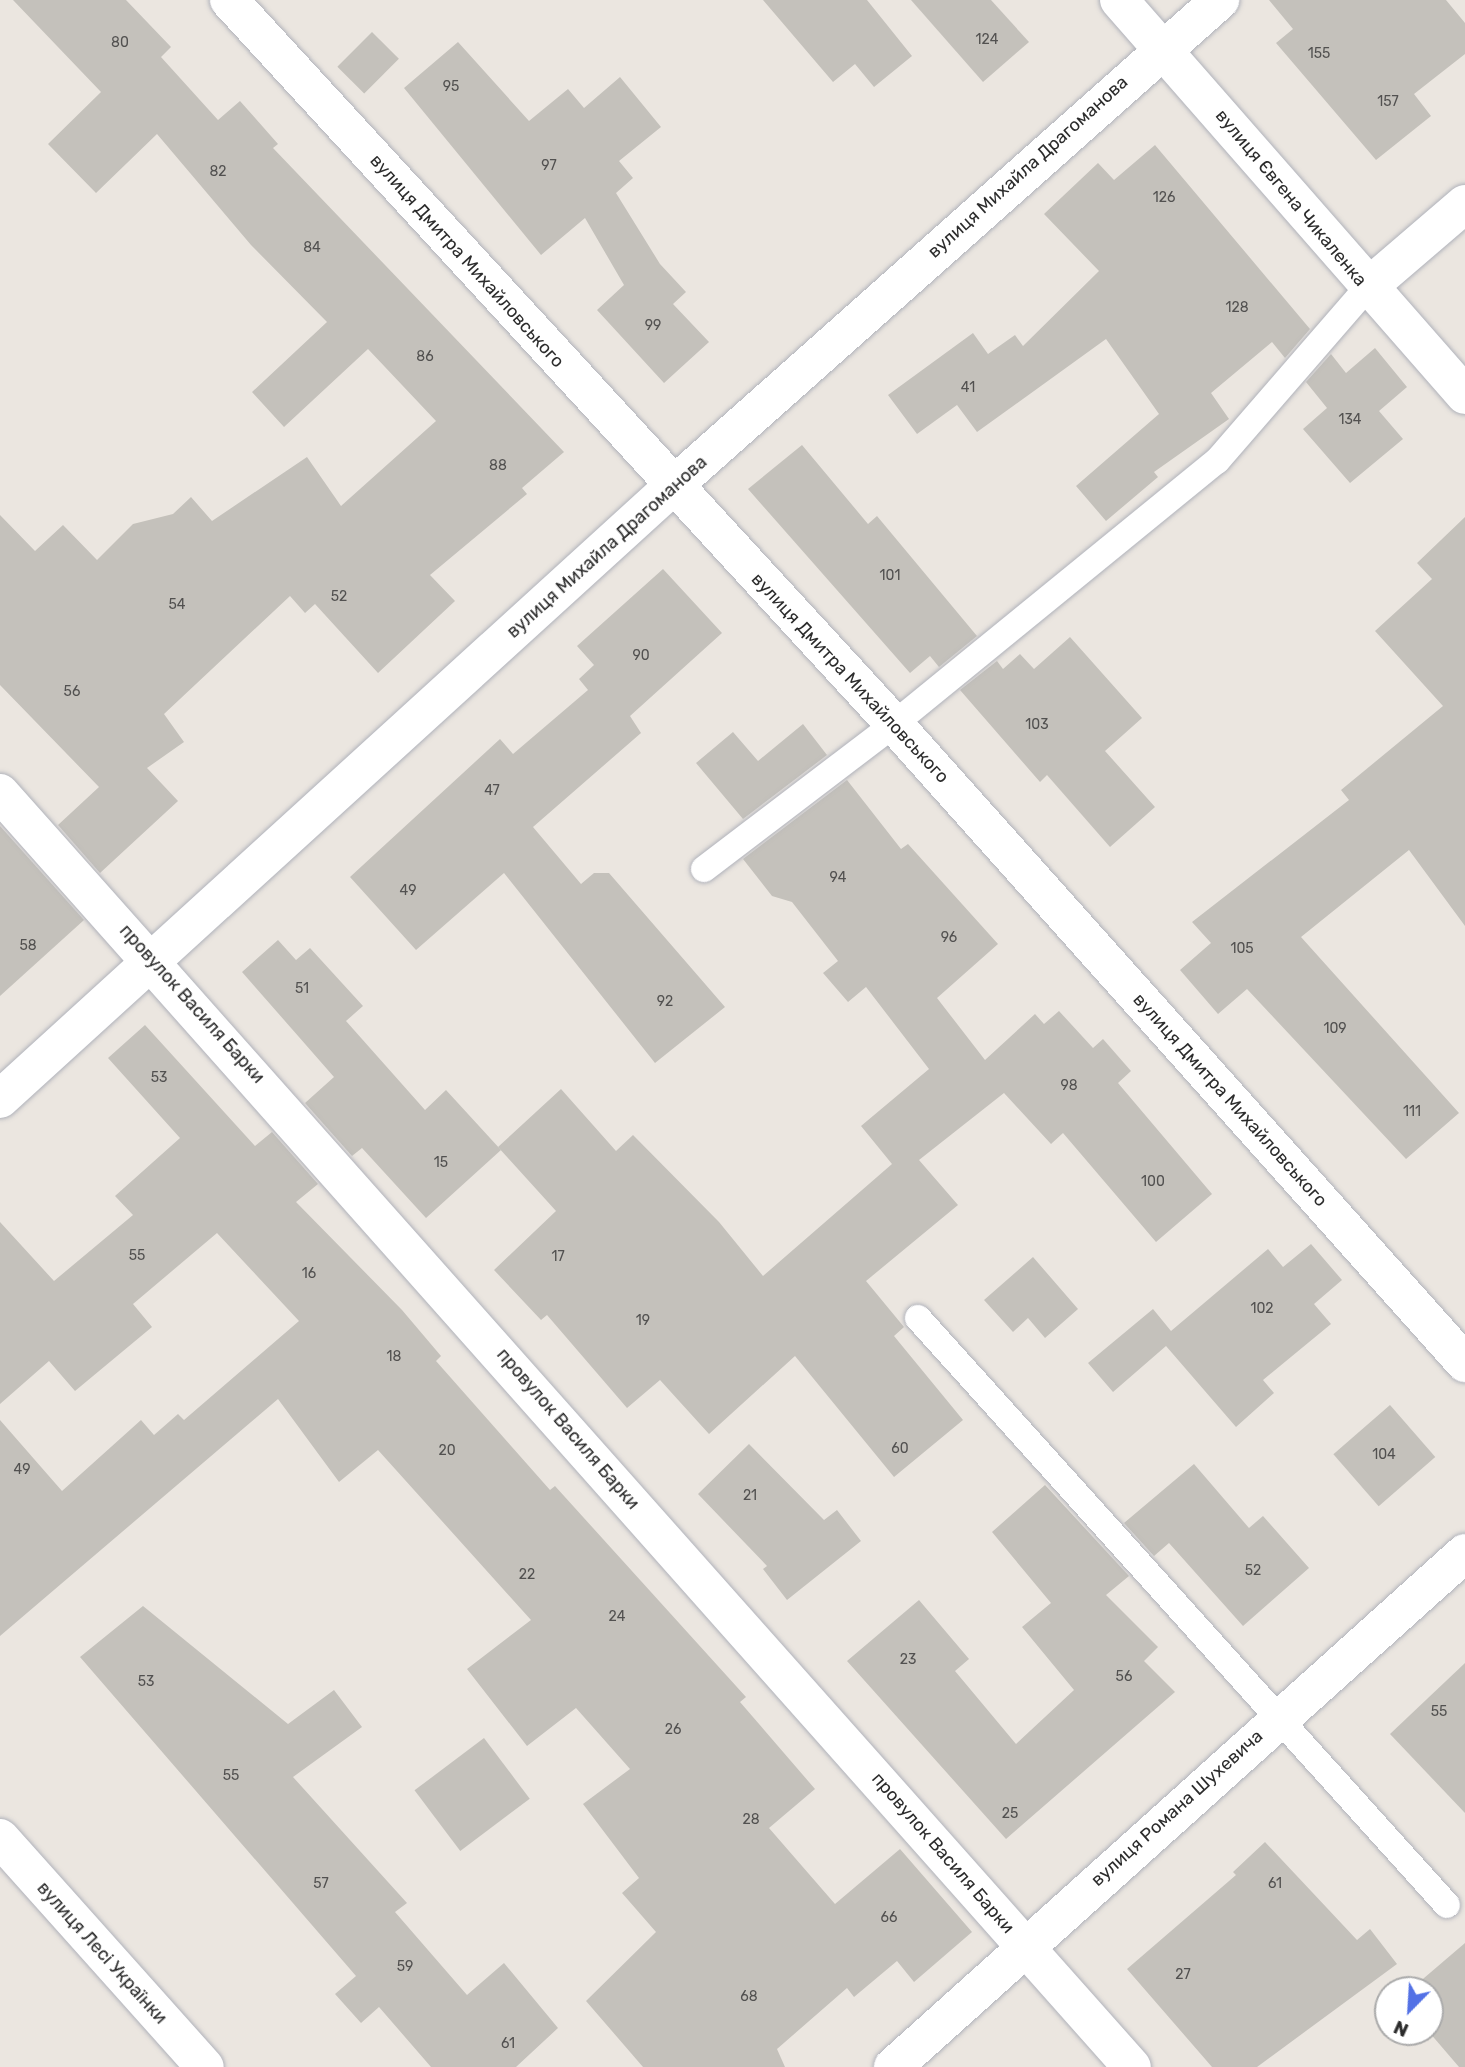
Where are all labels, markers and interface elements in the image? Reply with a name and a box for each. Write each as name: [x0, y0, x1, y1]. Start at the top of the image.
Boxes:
house number: 124: [976, 32, 998, 48]
house number: 80: [111, 35, 129, 51]
house number: 155: [1308, 46, 1330, 62]
street label: вулиця Михайла Драгоманова: [924, 71, 1132, 263]
house number: 95: [443, 79, 459, 95]
house number: 157: [1377, 94, 1399, 110]
street label: вулиця Євгена Чикаленка: [1211, 105, 1371, 291]
street label: вулиця Дмитра Михайловського: [365, 150, 569, 372]
house number: 97: [541, 158, 557, 174]
house number: 82: [209, 164, 227, 180]
house number: 126: [1153, 190, 1175, 206]
house number: 84: [303, 240, 321, 256]
house number: 128: [1225, 300, 1249, 316]
house number: 99: [645, 318, 661, 334]
house number: 86: [416, 349, 434, 365]
house number: 41: [961, 380, 975, 396]
house number: 134: [1338, 412, 1362, 428]
street label: вулиця Михайла Драгоманова: [503, 451, 711, 643]
house number: 88: [489, 458, 507, 474]
street label: вулиця Дмитра Михайловського: [747, 568, 953, 788]
house number: 101: [880, 568, 900, 584]
house number: 52: [331, 589, 347, 605]
house number: 54: [168, 597, 186, 613]
house number: 90: [632, 648, 650, 664]
house number: 56: [64, 684, 80, 700]
house number: 103: [1025, 717, 1049, 733]
house number: 47: [484, 783, 500, 799]
house number: 94: [830, 870, 846, 886]
house number: 49: [400, 883, 416, 899]
street label: провулок Василя Барки: [115, 920, 269, 1088]
house number: 96: [941, 930, 957, 946]
house number: 58: [19, 938, 37, 954]
house number: 105: [1230, 941, 1254, 957]
house number: 51: [295, 981, 309, 997]
street label: вулиця Дмитра Михайловського: [1128, 989, 1332, 1211]
house number: 92: [657, 994, 673, 1010]
house number: 109: [1323, 1021, 1347, 1037]
house number: 53: [151, 1070, 167, 1086]
house number: 98: [1060, 1078, 1078, 1094]
house number: 111: [1403, 1104, 1421, 1120]
house number: 15: [434, 1155, 448, 1171]
house number: 100: [1141, 1174, 1165, 1190]
house number: 55: [129, 1248, 145, 1264]
house number: 17: [551, 1249, 565, 1265]
house number: 16: [302, 1266, 316, 1282]
house number: 102: [1250, 1301, 1274, 1317]
house number: 19: [636, 1313, 650, 1329]
street label: провулок Василя Барки: [492, 1344, 644, 1514]
house number: 18: [387, 1349, 401, 1365]
house number: 60: [891, 1441, 909, 1457]
house number: 20: [438, 1443, 456, 1459]
house number: 104: [1372, 1447, 1396, 1463]
house number: 49: [14, 1462, 30, 1478]
house number: 21: [743, 1488, 757, 1504]
house number: 52: [1245, 1563, 1261, 1579]
house number: 22: [519, 1567, 535, 1583]
house number: 24: [609, 1609, 625, 1625]
house number: 23: [900, 1652, 916, 1668]
house number: 56: [1116, 1669, 1132, 1685]
house number: 53: [138, 1674, 154, 1690]
house number: 55: [1431, 1704, 1447, 1720]
house number: 26: [665, 1722, 681, 1738]
street label: вулиця Романа Шухевича: [1087, 1725, 1267, 1891]
house number: 55: [223, 1768, 239, 1784]
street label: провулок Василя Барки: [867, 1768, 1019, 1938]
house number: 25: [1002, 1806, 1018, 1822]
house number: 28: [742, 1812, 760, 1828]
house number: 57: [313, 1876, 329, 1892]
house number: 61: [1268, 1876, 1282, 1892]
street label: вулиця Лесі Українки: [32, 1877, 172, 2029]
house number: 66: [881, 1910, 897, 1926]
house number: 59: [397, 1959, 413, 1975]
house number: 27: [1175, 1967, 1191, 1983]
north arrow: [1374, 1976, 1444, 2046]
house number: 68: [740, 1989, 758, 2005]
text: N: [1390, 2016, 1412, 2042]
house number: 61: [501, 2036, 515, 2052]

